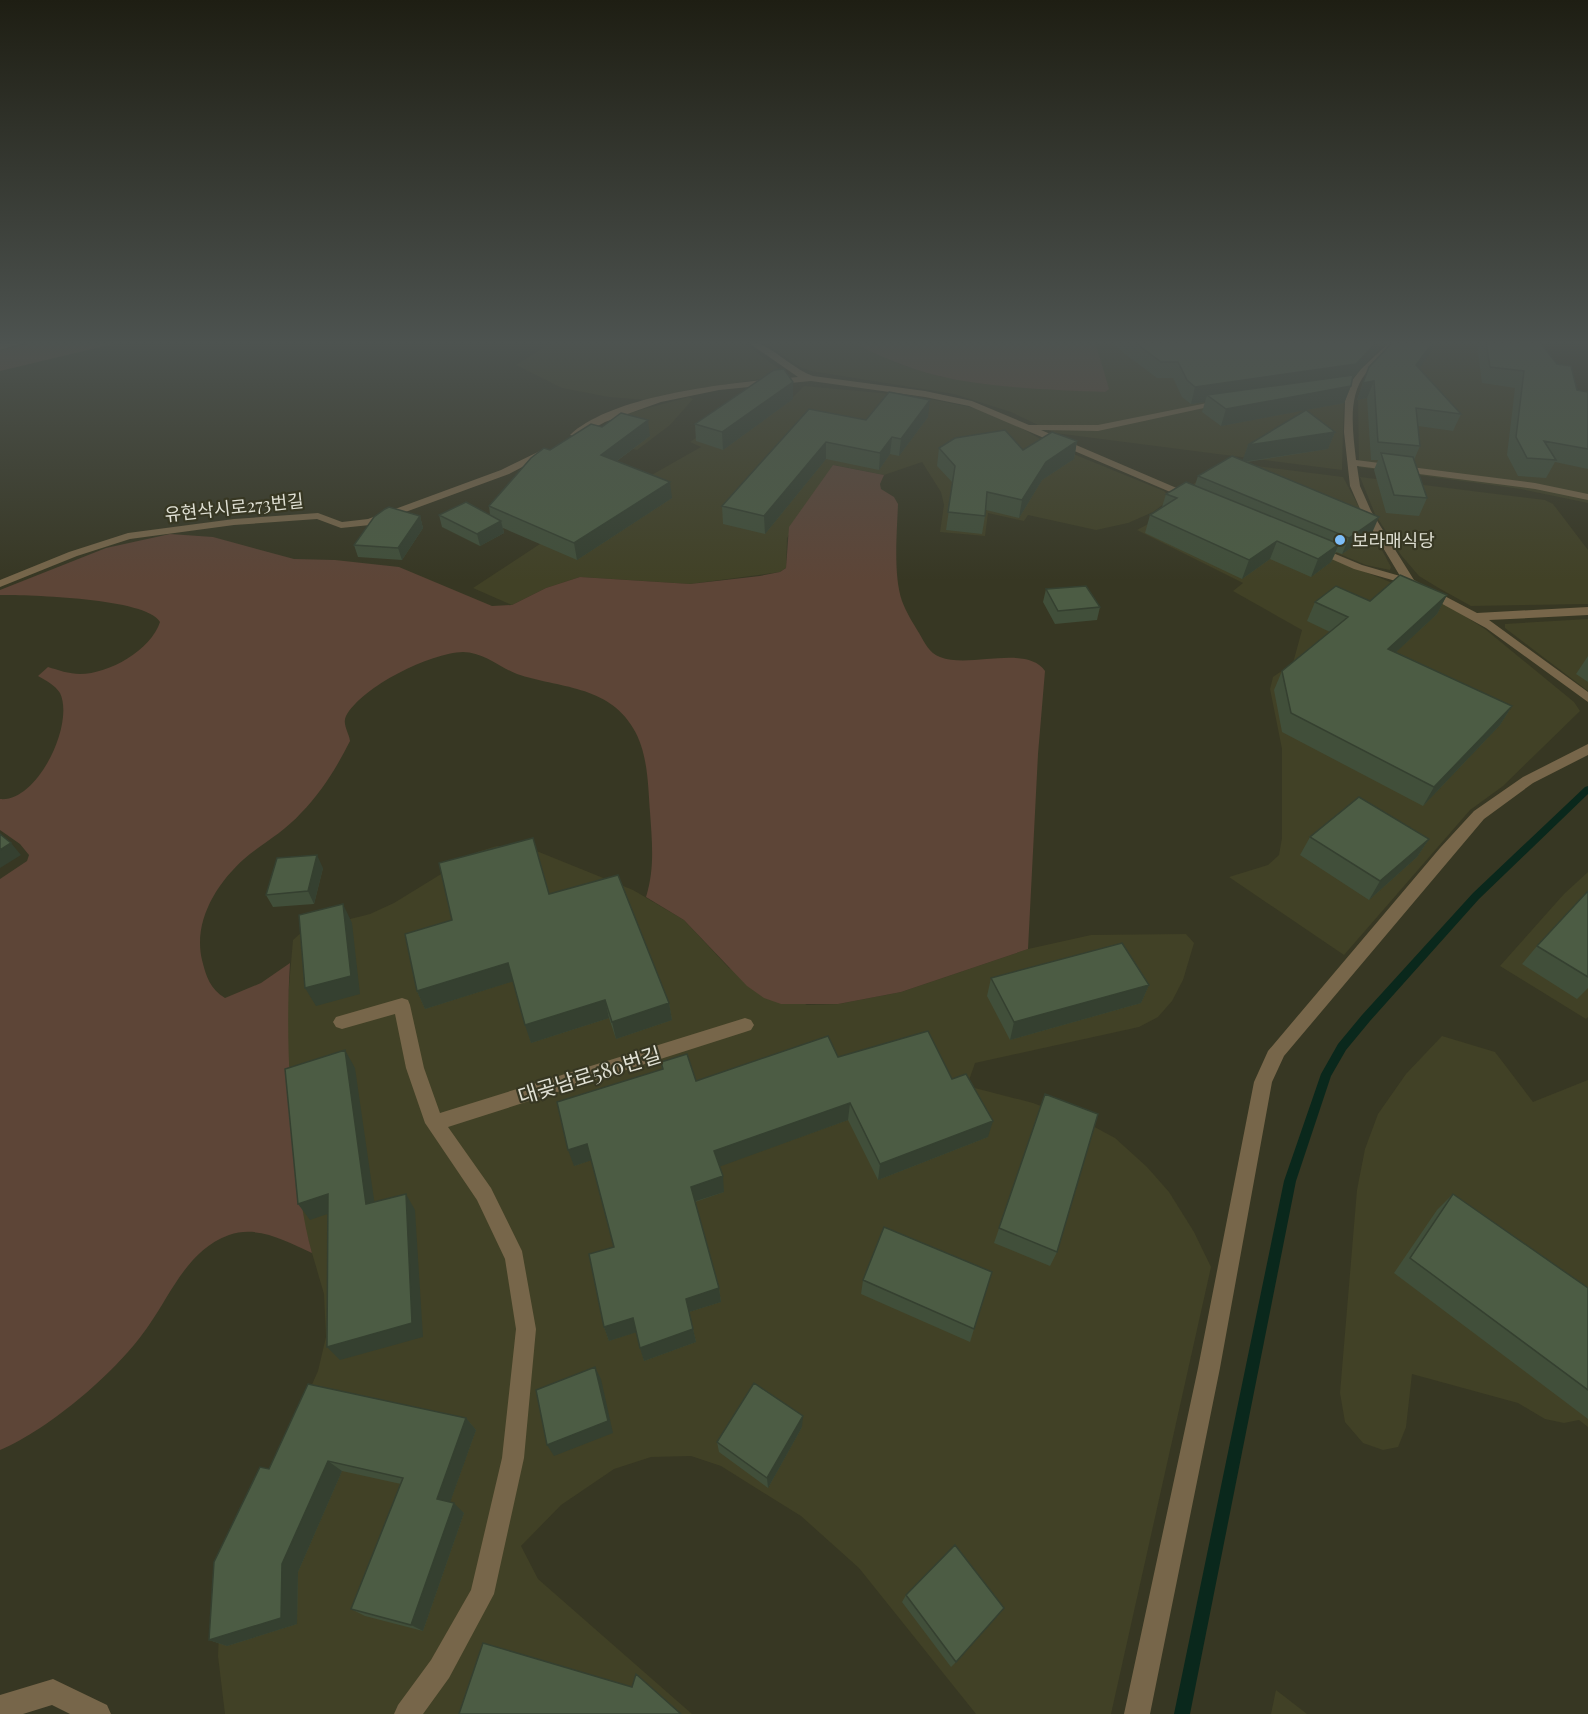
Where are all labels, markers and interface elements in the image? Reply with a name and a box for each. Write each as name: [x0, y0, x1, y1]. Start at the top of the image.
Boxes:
street label: 유현삭시로273번길: [163, 488, 305, 526]
place label: 보라매식당: [1352, 528, 1435, 552]
marker: 보라매식당: [1333, 533, 1347, 547]
street label: 대곶남로580번길: [514, 1039, 664, 1109]

